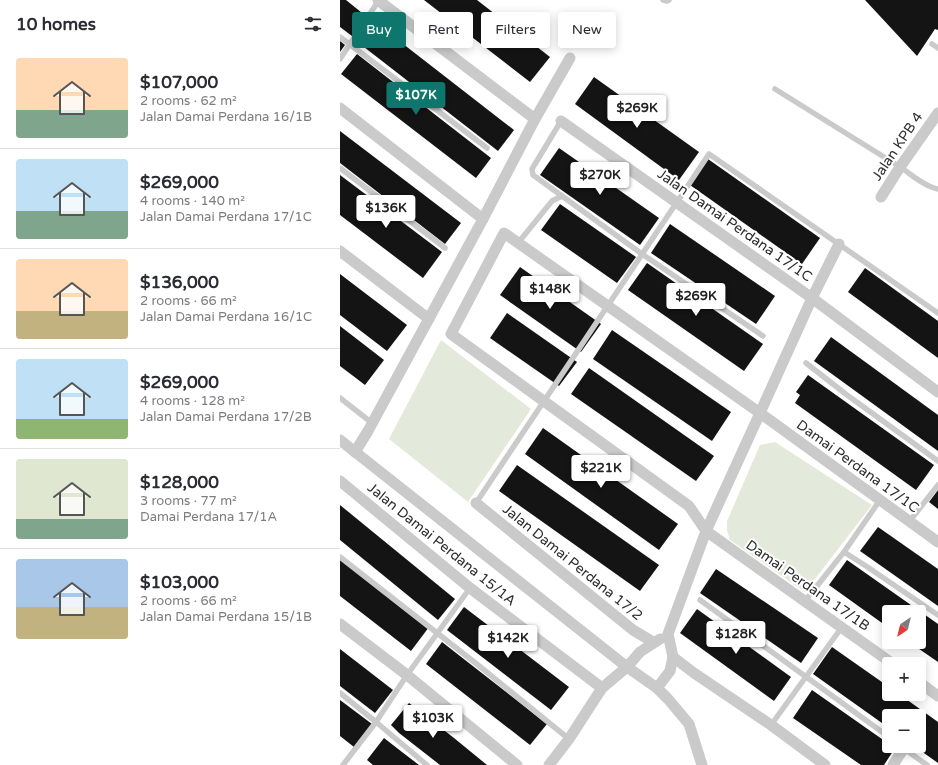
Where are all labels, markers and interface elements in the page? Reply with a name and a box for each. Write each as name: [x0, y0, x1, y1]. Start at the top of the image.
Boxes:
chip: Buy: [352, 12, 406, 48]
chip: Rent: [414, 12, 473, 48]
chip: Filters: [481, 12, 550, 48]
chip: New: [558, 12, 616, 48]
icon: filters: [302, 13, 324, 35]
text: 10 homes: [16, 14, 96, 35]
text: $107,000: [140, 72, 218, 93]
icon: home: [48, 74, 96, 122]
pin: $107K: [388, 82, 444, 116]
text: $107K: [395, 87, 437, 103]
text: 2 rooms · 62 m²: [140, 93, 237, 109]
pin: $269K: [609, 95, 665, 129]
text: $269K: [616, 100, 658, 116]
text: Jalan Damai Perdana 16/1B: [140, 109, 312, 125]
street label: Jalan KPB 4: [868, 109, 927, 184]
pin: $270K: [572, 162, 628, 196]
street label: Jalan Damai Perdana 17/1C: [654, 165, 816, 286]
text: $270K: [579, 167, 621, 183]
text: $269,000: [140, 172, 219, 193]
icon: home: [48, 175, 96, 223]
text: 4 rooms · 140 m²: [140, 193, 245, 209]
pin: $136K: [358, 195, 414, 229]
text: $136K: [365, 200, 407, 216]
text: Jalan Damai Perdana 17/1C: [140, 209, 312, 225]
text: $136,000: [140, 272, 219, 293]
icon: home: [48, 275, 96, 323]
pin: $148K: [522, 276, 578, 310]
text: $148K: [529, 281, 571, 297]
pin: $269K: [668, 283, 724, 317]
text: $269K: [675, 288, 717, 304]
text: 2 rooms · 66 m²: [140, 293, 237, 309]
text: Jalan Damai Perdana 16/1C: [140, 309, 312, 325]
text: $269,000: [140, 372, 219, 393]
icon: home: [48, 375, 96, 423]
text: 4 rooms · 128 m²: [140, 393, 245, 409]
text: Jalan Damai Perdana 17/2B: [140, 409, 312, 425]
street label: Damai Perdana 17/1C: [793, 416, 922, 517]
pin: $221K: [573, 455, 629, 489]
text: $221K: [580, 460, 622, 476]
text: $128,000: [140, 472, 219, 493]
icon: home: [48, 475, 96, 523]
street label: Jalan Damai Perdana 15/1A: [364, 479, 519, 610]
text: 3 rooms · 77 m²: [140, 493, 237, 509]
street label: Jalan Damai Perdana 17/2: [499, 501, 646, 624]
text: Damai Perdana 17/1A: [140, 509, 277, 525]
street label: Damai Perdana 17/1B: [743, 536, 873, 635]
text: $103,000: [140, 572, 219, 593]
icon: home: [48, 575, 96, 623]
text: 2 rooms · 66 m²: [140, 593, 237, 609]
north arrow: [882, 605, 926, 649]
map controls: [882, 605, 926, 753]
text: Jalan Damai Perdana 15/1B: [140, 609, 312, 625]
pin: $128K: [708, 621, 764, 655]
pin: $142K: [480, 625, 536, 659]
text: $128K: [715, 626, 757, 642]
text: $142K: [487, 630, 529, 646]
button: +: [882, 657, 926, 701]
pin: $103K: [405, 705, 461, 739]
button: −: [882, 709, 926, 753]
text: $103K: [412, 710, 454, 726]

